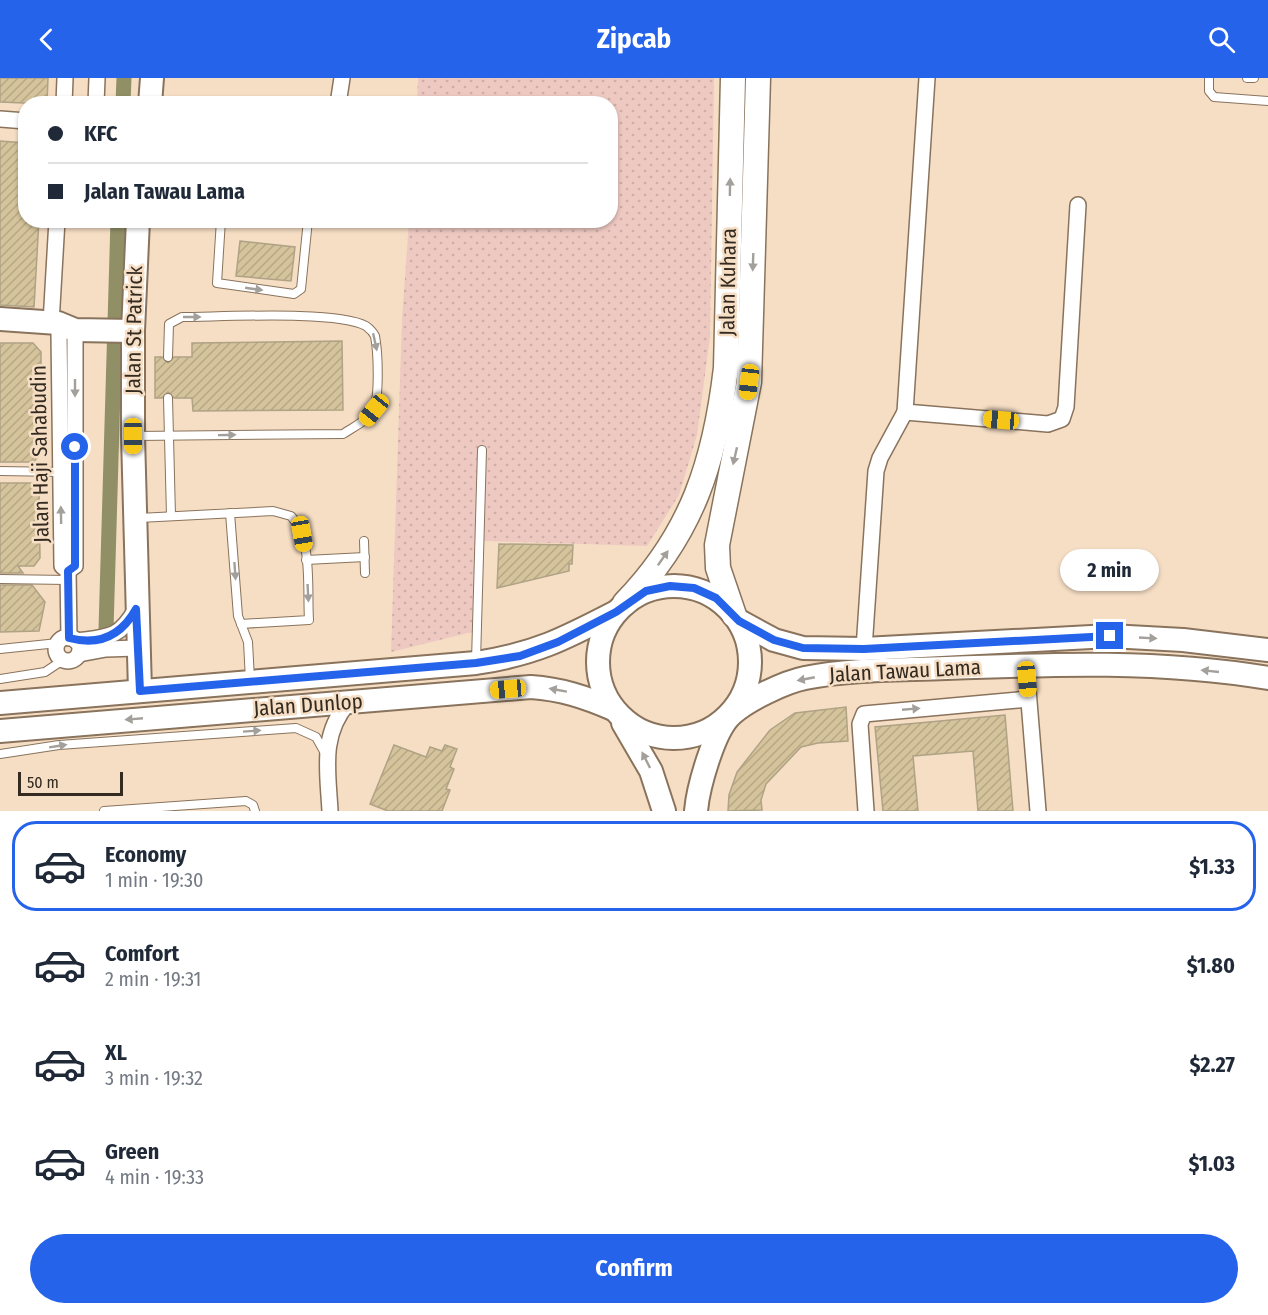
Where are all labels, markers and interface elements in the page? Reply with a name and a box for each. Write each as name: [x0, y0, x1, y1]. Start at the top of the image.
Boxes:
icon: back: [30, 23, 63, 56]
text: Zipcab: [597, 23, 671, 55]
icon: search: [1205, 23, 1238, 56]
text: KFC: [84, 120, 118, 147]
one-way arrow: [726, 177, 735, 196]
text: Jalan Tawau Lama: [84, 178, 245, 205]
street label: Jalan Kuhara: [714, 228, 742, 336]
one-way arrow: [748, 253, 757, 272]
street label: Jalan St Patrick: [120, 265, 148, 394]
one-way arrow: [245, 284, 264, 294]
one-way arrow: [182, 312, 201, 322]
one-way arrow: [371, 333, 380, 352]
car: [738, 363, 760, 401]
street label: Jalan Haji Sahabudin: [25, 365, 55, 543]
one-way arrow: [70, 379, 80, 398]
car: [356, 390, 392, 430]
car: [982, 409, 1020, 431]
car: [124, 418, 142, 454]
one-way arrow: [218, 430, 237, 440]
route start: [61, 433, 88, 460]
one-way arrow: [729, 447, 739, 465]
one-way arrow: [57, 505, 66, 524]
car: [290, 515, 314, 553]
callout: 2 min: [1060, 549, 1160, 591]
one-way arrow: [657, 551, 669, 567]
text: 2 min: [1087, 558, 1132, 582]
one-way arrow: [230, 562, 240, 581]
one-way arrow: [303, 584, 312, 603]
route end: [1096, 622, 1123, 649]
one-way arrow: [1139, 634, 1158, 643]
street label: Jalan Tawau Lama: [828, 654, 982, 688]
car: [1016, 660, 1038, 698]
one-way arrow: [1200, 666, 1219, 676]
one-way arrow: [796, 675, 815, 684]
car: [489, 678, 527, 700]
one-way arrow: [548, 685, 567, 694]
street label: Jalan Dunlop: [252, 688, 364, 722]
one-way arrow: [901, 704, 920, 714]
one-way arrow: [124, 714, 143, 724]
one-way arrow: [243, 726, 262, 736]
one-way arrow: [48, 741, 67, 750]
one-way arrow: [641, 752, 651, 769]
scale bar: [18, 769, 123, 796]
text: 50 m: [27, 773, 59, 792]
icon: car: [33, 839, 87, 893]
text: Economy: [105, 841, 186, 868]
text: $1.33: [1189, 853, 1235, 880]
text: 1 min · 19:30: [105, 868, 203, 892]
icon: car: [33, 938, 87, 992]
text: Comfort: [105, 940, 179, 967]
text: $1.80: [1187, 952, 1235, 979]
text: 2 min · 19:31: [105, 967, 201, 991]
icon: car: [33, 1037, 87, 1091]
text: XL: [105, 1039, 127, 1066]
text: $2.27: [1190, 1051, 1235, 1078]
text: 3 min · 19:32: [105, 1066, 203, 1090]
icon: car: [33, 1136, 87, 1190]
text: Green: [105, 1138, 159, 1165]
text: $1.03: [1189, 1150, 1235, 1177]
text: 4 min · 19:33: [105, 1165, 204, 1189]
button: Confirm: [30, 1234, 1238, 1303]

